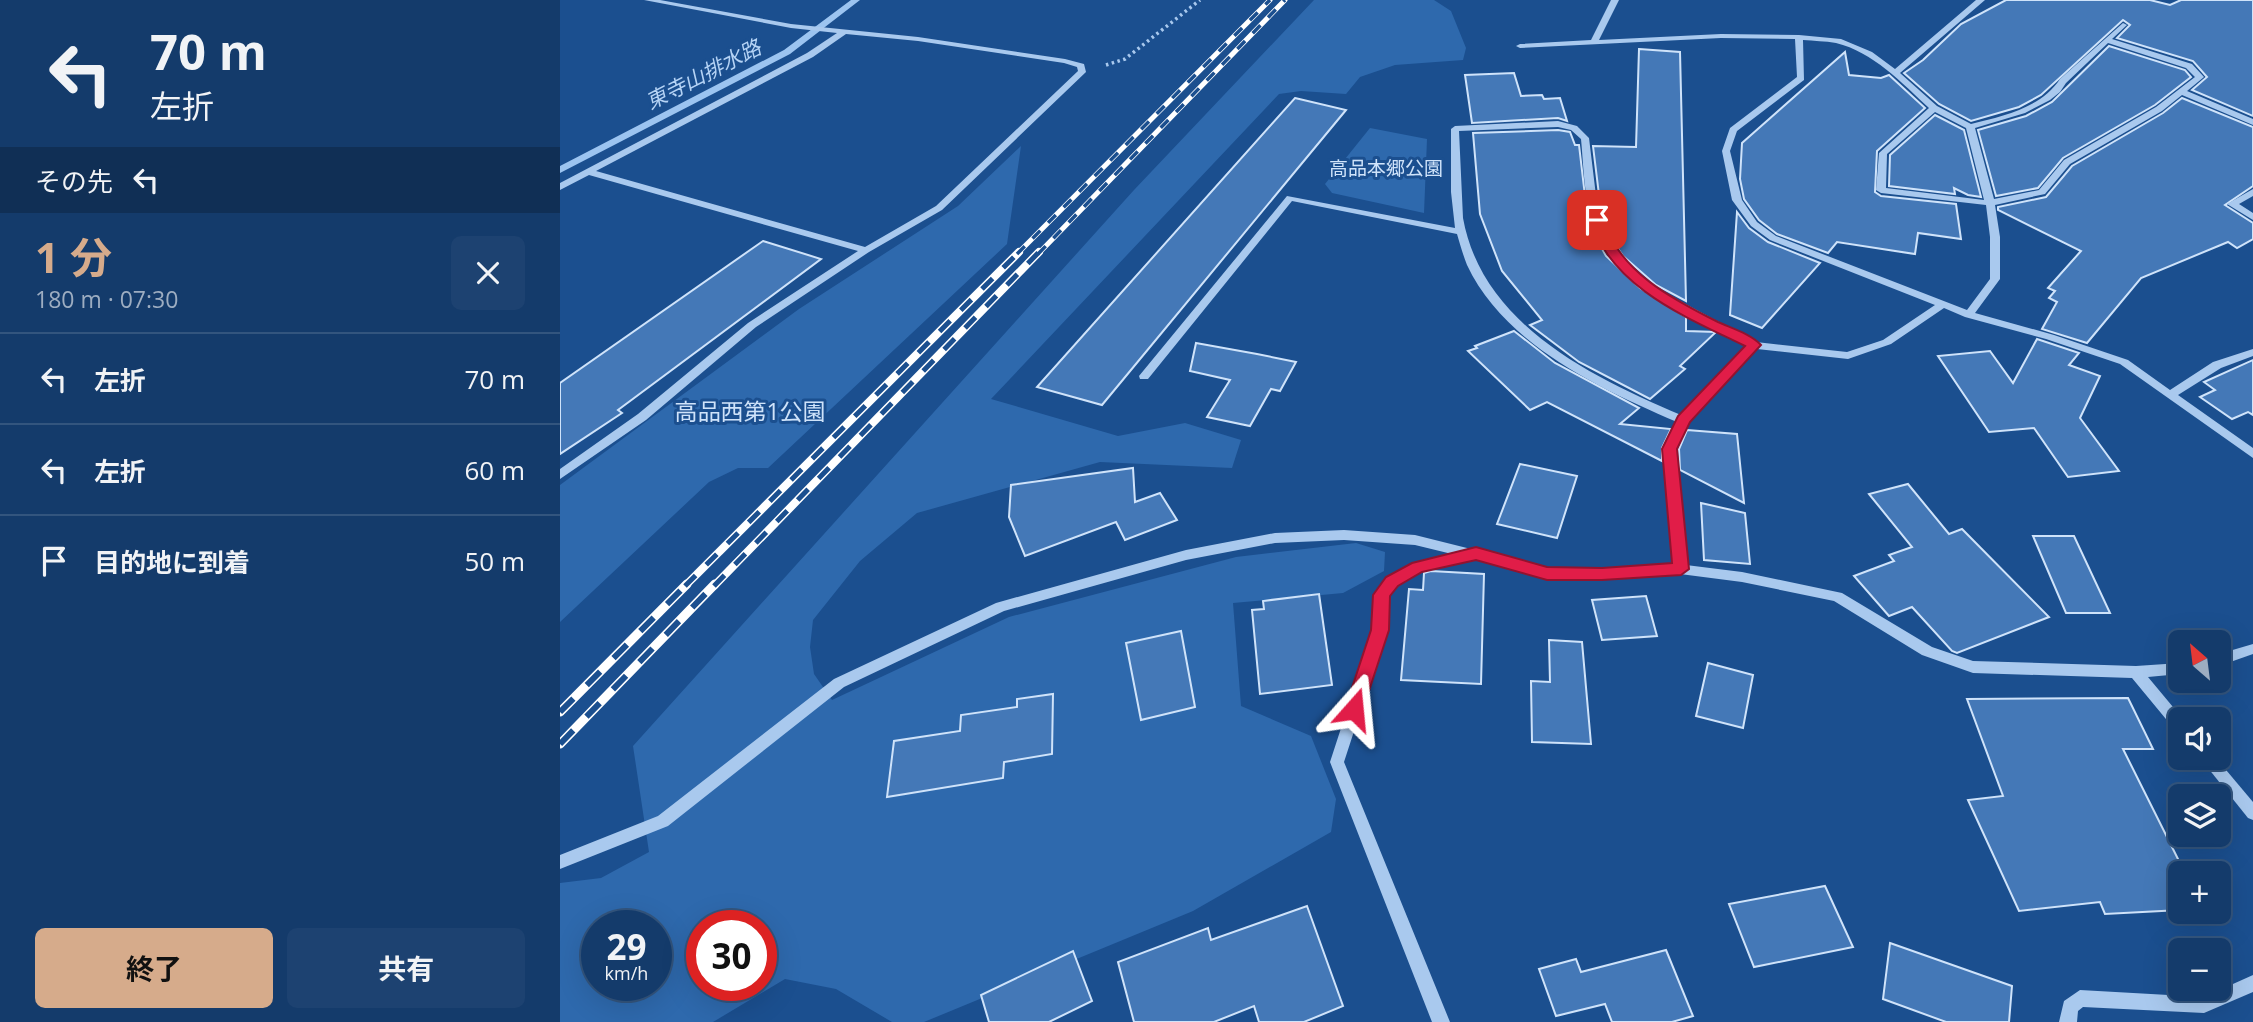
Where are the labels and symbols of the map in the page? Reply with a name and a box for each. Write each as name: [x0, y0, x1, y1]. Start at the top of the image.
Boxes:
water label: 東寺山排水路: [641, 32, 767, 115]
park label: 高品本郷公園: [1329, 155, 1443, 181]
pin: [1567, 190, 1627, 250]
park label: 高品西第1公園: [674, 395, 826, 427]
north arrow: [2168, 630, 2231, 693]
position arrow: [1317, 672, 1391, 746]
speed limit sign: 30: [686, 910, 777, 1001]

